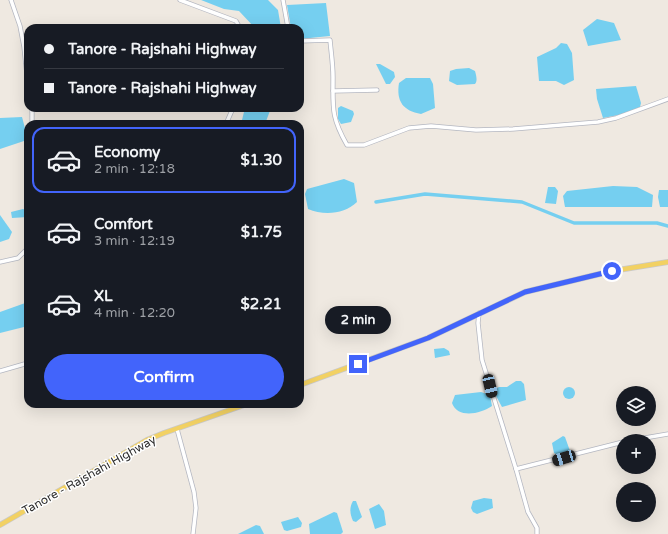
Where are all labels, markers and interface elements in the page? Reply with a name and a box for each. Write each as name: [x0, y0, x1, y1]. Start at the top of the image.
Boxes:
text: Tanore - Rajshahi Highway: [68, 40, 257, 58]
text: Tanore - Rajshahi Highway: [68, 79, 257, 97]
icon: car: [46, 142, 82, 178]
text: Economy: [94, 143, 160, 161]
text: $1.30: [241, 151, 282, 169]
text: 2 min · 12:18: [94, 161, 175, 177]
icon: car: [46, 214, 82, 250]
text: Comfort: [94, 215, 153, 233]
text: $1.75: [241, 223, 282, 241]
text: 3 min · 12:19: [94, 233, 175, 249]
route start: [603, 262, 621, 280]
icon: car: [46, 286, 82, 322]
text: XL: [94, 287, 113, 305]
text: $2.21: [241, 295, 282, 313]
text: 4 min · 12:20: [94, 305, 175, 321]
callout: 2 min: [325, 306, 391, 334]
text: 2 min: [341, 312, 375, 328]
button: Confirm: [44, 354, 284, 400]
route end: [349, 355, 367, 373]
car: [481, 373, 499, 399]
map controls: [616, 386, 656, 522]
button: layers: [616, 386, 656, 426]
street label: Tanore - Rajshahi Highway: [20, 432, 159, 518]
button: +: [616, 434, 656, 474]
car: [551, 449, 577, 467]
button: −: [616, 482, 656, 522]

